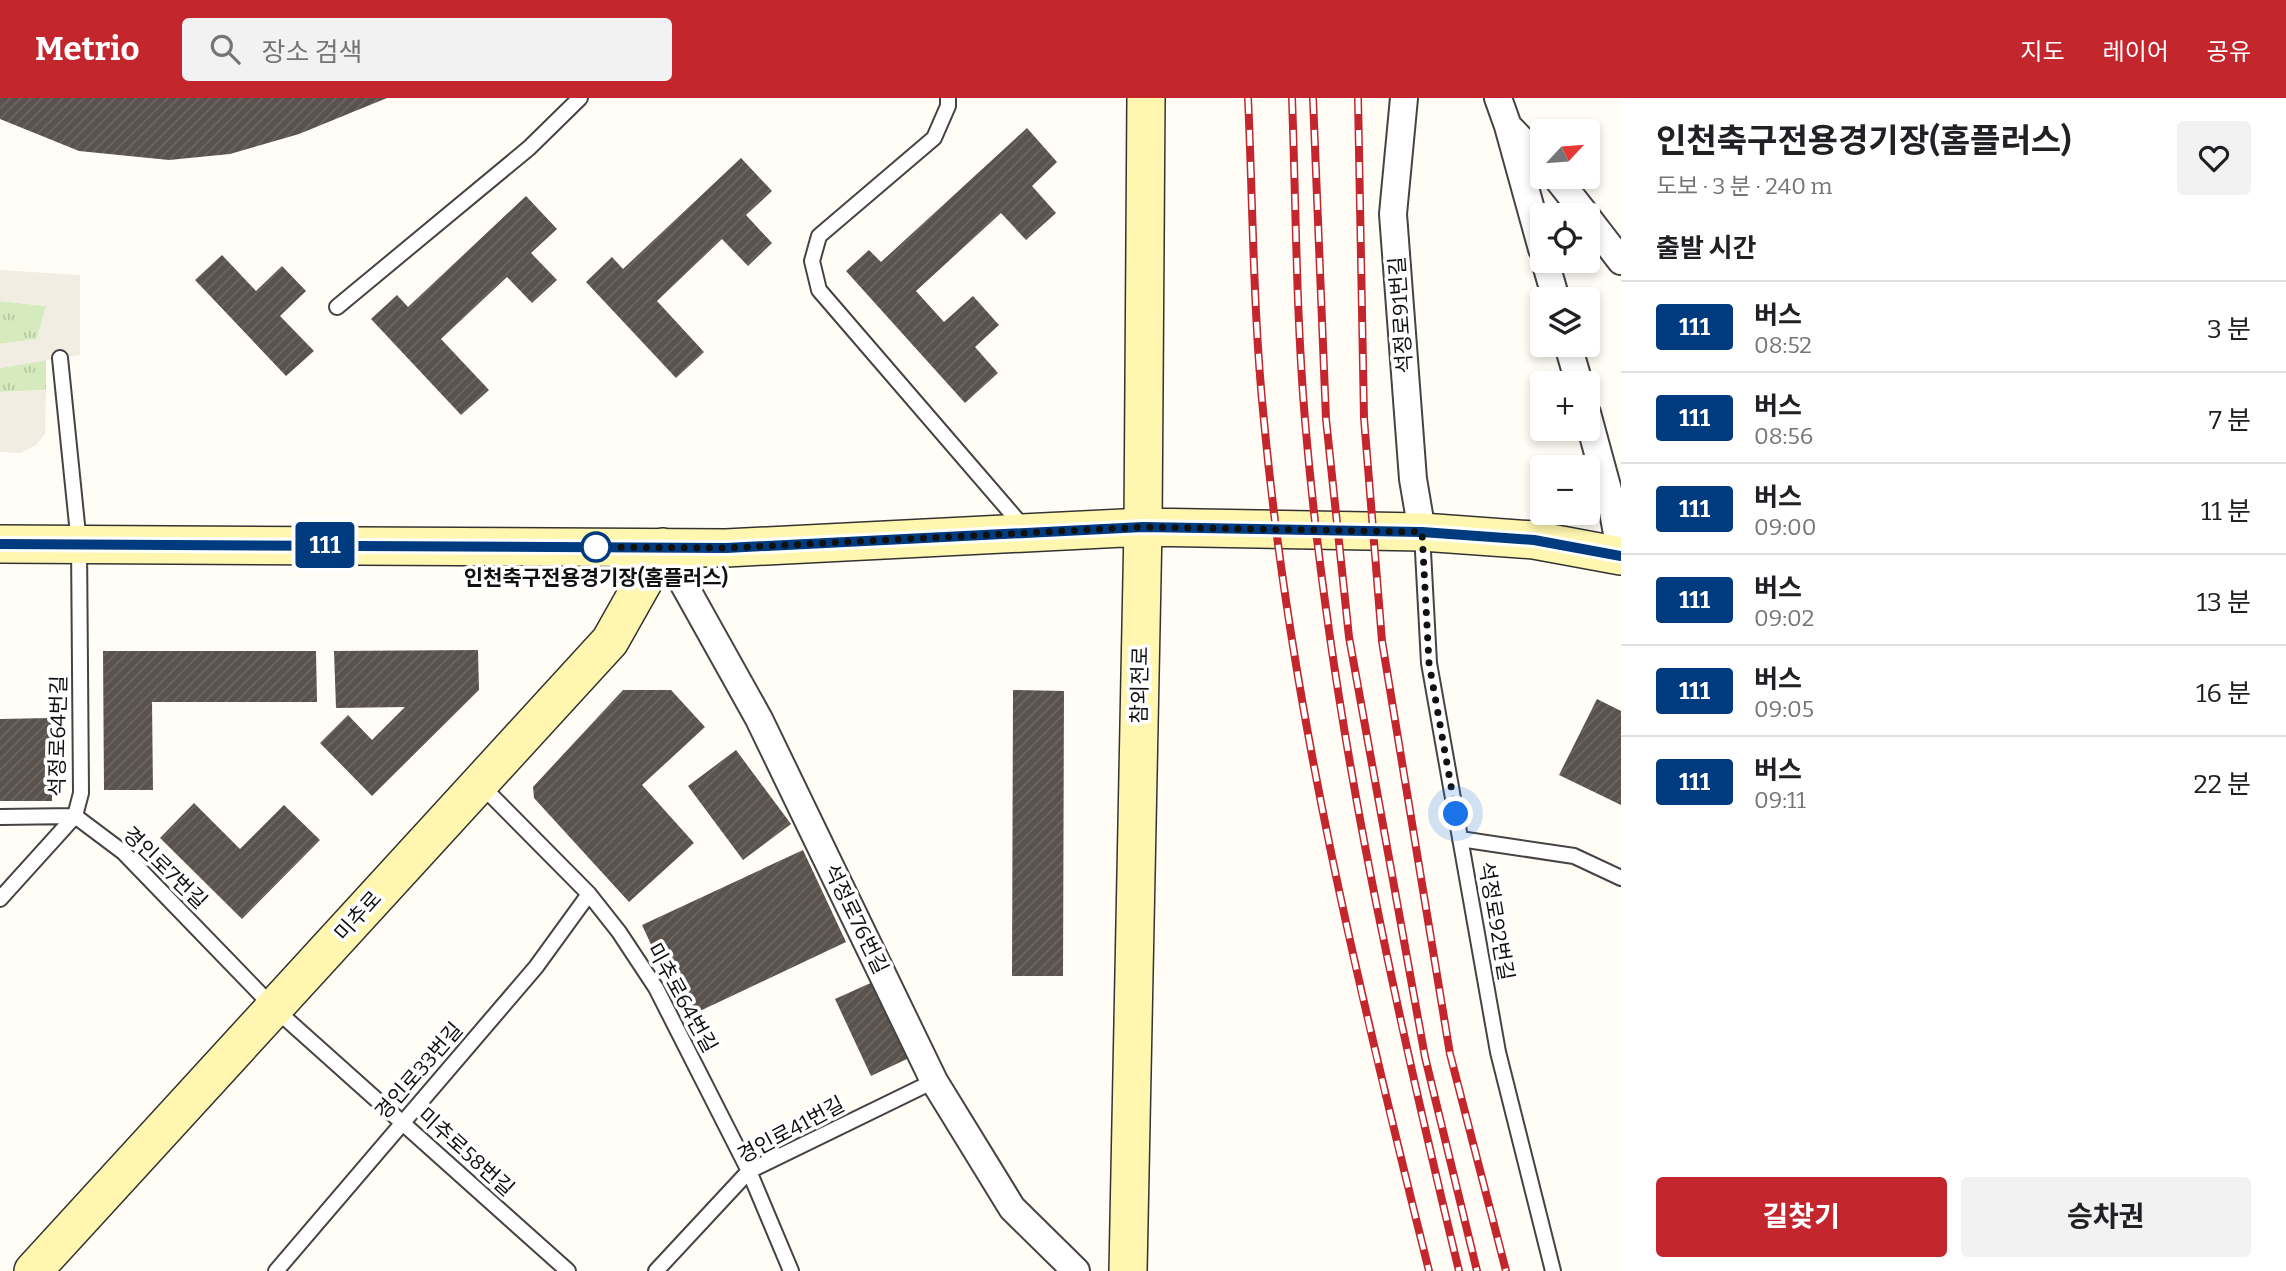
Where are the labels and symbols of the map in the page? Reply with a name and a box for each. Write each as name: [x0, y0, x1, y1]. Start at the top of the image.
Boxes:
north arrow: [1530, 119, 1600, 189]
street label: 석정로91번길: [1384, 256, 1418, 374]
line badge: 111: [285, 522, 365, 568]
marker: 인천축구전용경기장(홈플러스): [581, 532, 611, 562]
place label: 인천축구전용경기장(홈플러스): [464, 565, 728, 591]
street label: 참외전로: [1126, 646, 1154, 724]
street label: 석정로64번길: [44, 675, 72, 797]
your location: [1438, 796, 1473, 831]
street label: 경인로7번길: [117, 821, 213, 915]
street label: 석정로92번길: [1473, 859, 1519, 983]
street label: 석정로76번길: [818, 860, 894, 978]
street label: 미추로: [329, 886, 387, 946]
street label: 미추로64번길: [641, 939, 723, 1057]
street label: 경인로33번길: [370, 1017, 468, 1125]
street label: 경인로41번길: [733, 1091, 849, 1169]
street label: 미추로58번길: [413, 1102, 519, 1202]

